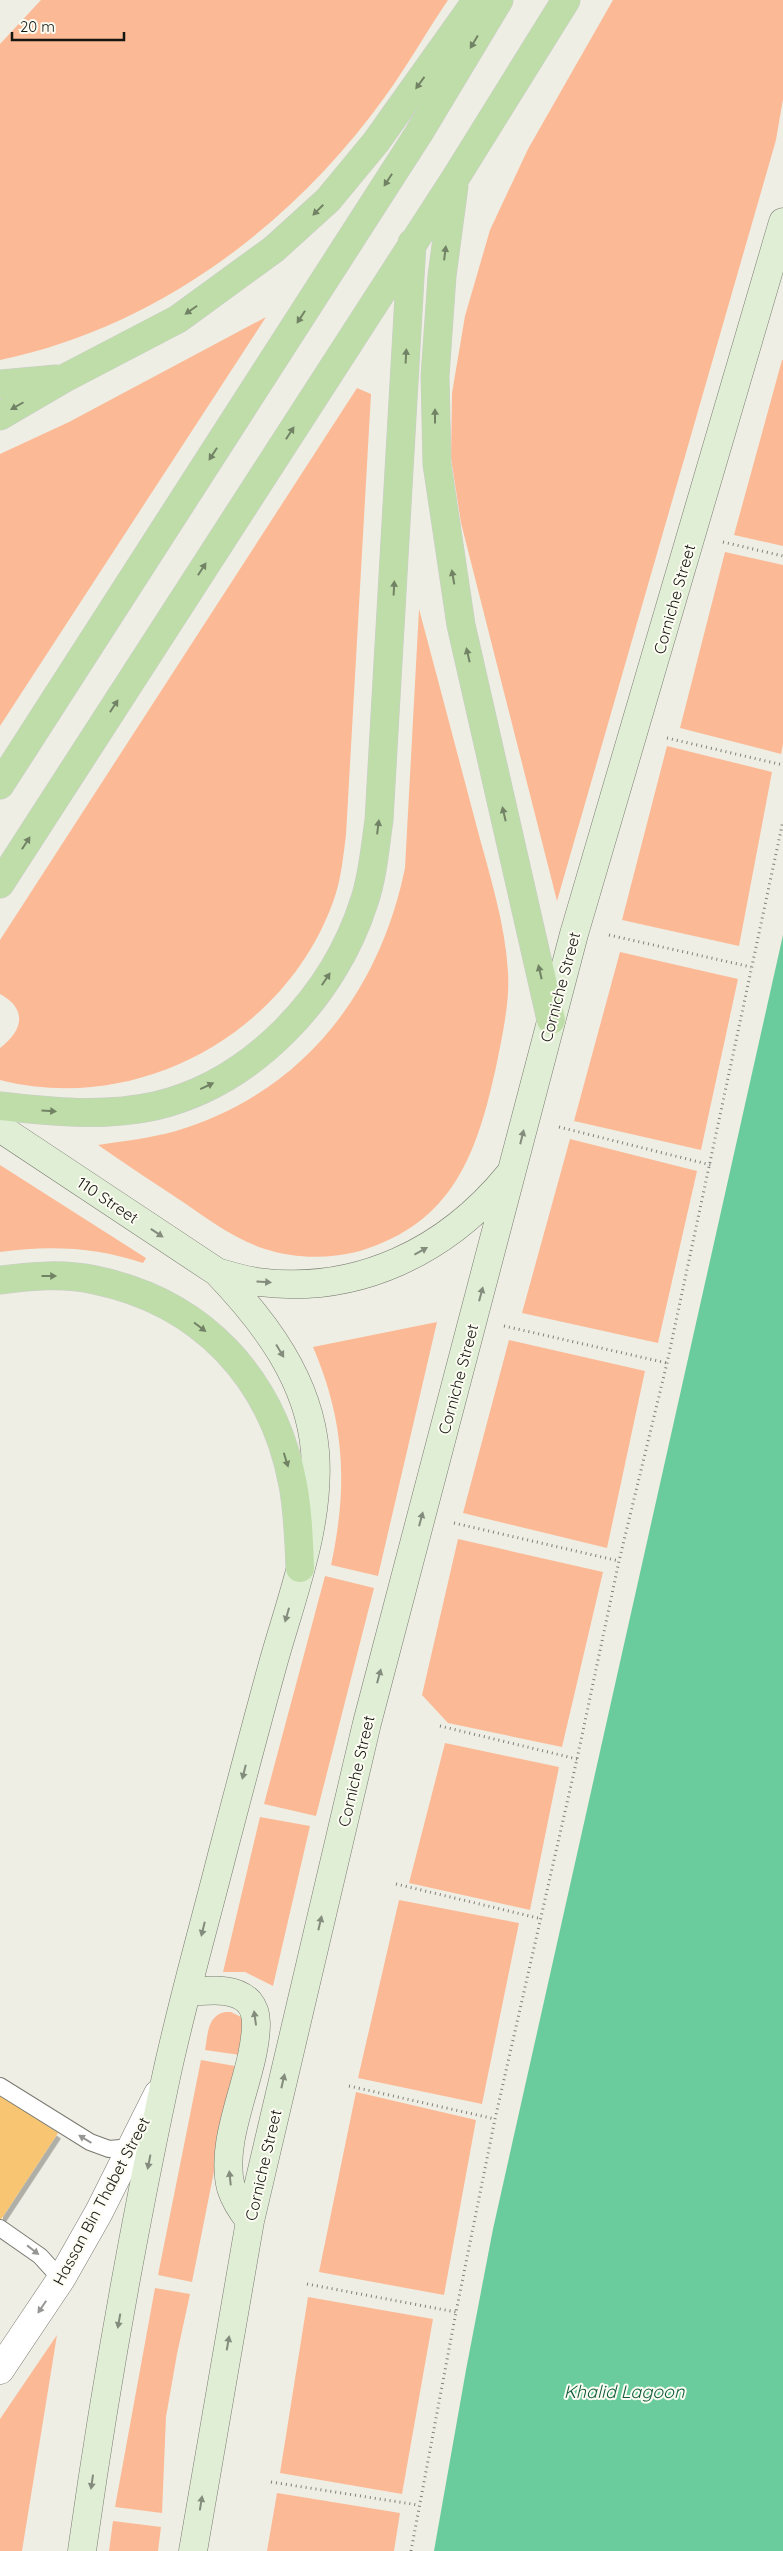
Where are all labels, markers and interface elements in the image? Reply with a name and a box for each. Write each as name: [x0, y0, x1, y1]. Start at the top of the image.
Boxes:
scale bar: [12, 10, 125, 42]
text: 20 m: [20, 17, 55, 36]
one-way arrow: [469, 35, 478, 48]
one-way arrow: [415, 77, 425, 90]
one-way arrow: [384, 173, 393, 187]
one-way arrow: [312, 203, 324, 215]
one-way arrow: [441, 245, 449, 261]
one-way arrow: [184, 305, 197, 315]
one-way arrow: [296, 310, 305, 323]
one-way arrow: [403, 348, 411, 364]
one-way arrow: [11, 401, 24, 410]
one-way arrow: [431, 407, 439, 423]
one-way arrow: [286, 426, 295, 439]
one-way arrow: [208, 447, 218, 460]
street label: Corniche Street: [649, 542, 699, 656]
one-way arrow: [198, 563, 207, 576]
one-way arrow: [448, 568, 456, 584]
one-way arrow: [390, 580, 398, 596]
one-way arrow: [464, 648, 472, 663]
one-way arrow: [110, 699, 119, 713]
one-way arrow: [500, 806, 508, 821]
one-way arrow: [374, 818, 382, 834]
one-way arrow: [22, 836, 31, 849]
street label: Corniche Street: [536, 930, 584, 1044]
one-way arrow: [536, 965, 544, 980]
one-way arrow: [321, 972, 331, 986]
one-way arrow: [200, 1082, 214, 1090]
one-way arrow: [41, 1107, 57, 1115]
one-way arrow: [518, 1130, 526, 1145]
street label: 110 Street: [74, 1172, 142, 1228]
one-way arrow: [150, 1228, 164, 1238]
one-way arrow: [414, 1247, 429, 1255]
one-way arrow: [41, 1272, 57, 1280]
one-way arrow: [257, 1278, 273, 1286]
one-way arrow: [477, 1287, 485, 1302]
one-way arrow: [193, 1322, 207, 1332]
street label: Corniche Street: [434, 1322, 482, 1436]
one-way arrow: [275, 1345, 285, 1358]
one-way arrow: [283, 1453, 290, 1468]
one-way arrow: [417, 1512, 425, 1527]
one-way arrow: [283, 1608, 291, 1623]
one-way arrow: [375, 1669, 383, 1684]
street label: Corniche Street: [333, 1713, 379, 1829]
one-way arrow: [240, 1764, 248, 1779]
one-way arrow: [316, 1915, 324, 1930]
one-way arrow: [199, 1922, 207, 1937]
one-way arrow: [250, 2010, 258, 2026]
one-way arrow: [279, 2073, 287, 2088]
street label: Corniche Street: [240, 2107, 286, 2223]
street label: Hassan Bin Thabet Street: [48, 2113, 154, 2289]
one-way arrow: [79, 2135, 92, 2144]
one-way arrow: [145, 2154, 153, 2170]
one-way arrow: [226, 2169, 234, 2185]
one-way arrow: [26, 2245, 39, 2256]
one-way arrow: [37, 2300, 47, 2314]
one-way arrow: [115, 2314, 123, 2330]
one-way arrow: [225, 2334, 233, 2350]
water label: Khalid Lagoon: [564, 2380, 685, 2403]
one-way arrow: [87, 2474, 95, 2490]
one-way arrow: [197, 2494, 205, 2510]

